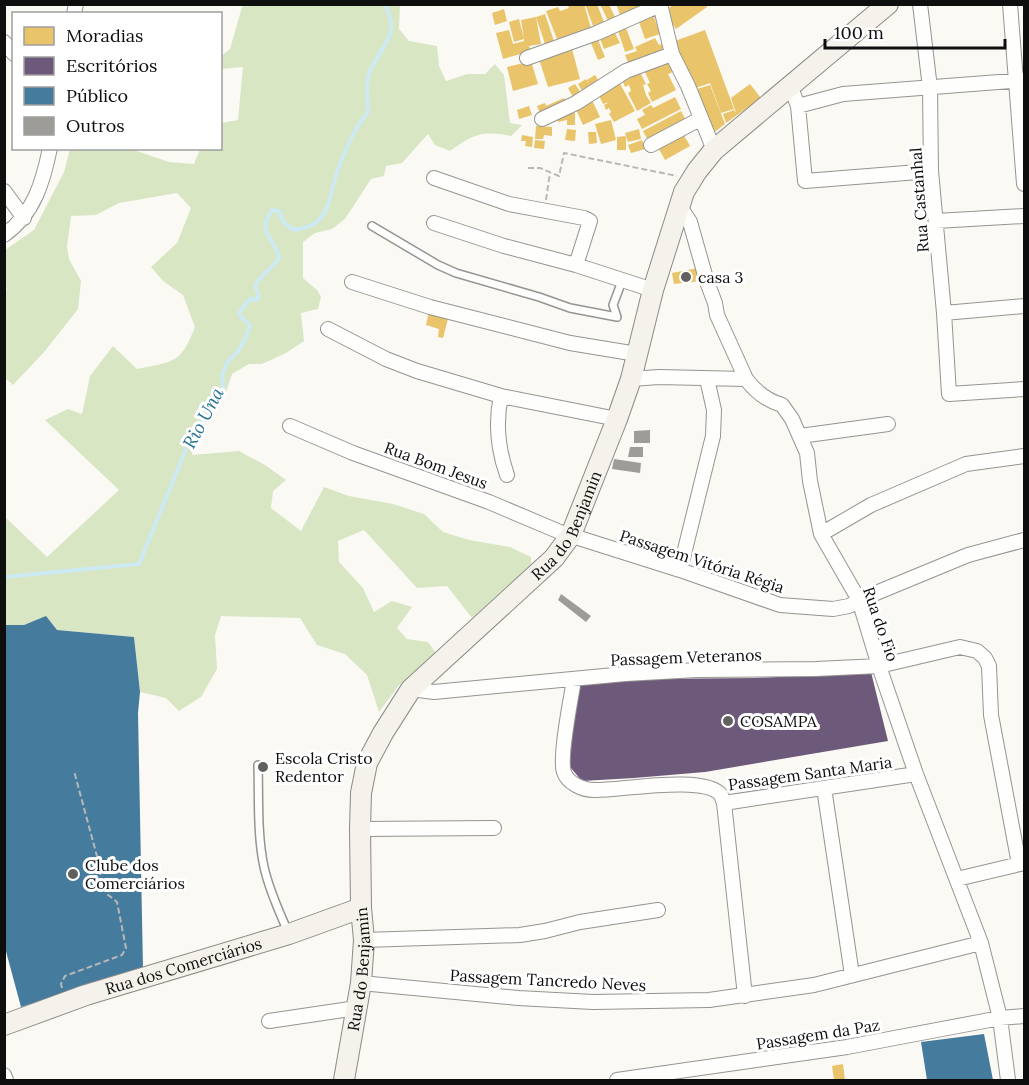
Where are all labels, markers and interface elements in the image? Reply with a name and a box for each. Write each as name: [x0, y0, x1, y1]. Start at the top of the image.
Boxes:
legend: [12, 12, 222, 150]
scale bar: [825, 12, 1005, 50]
text: 100 m: [834, 21, 884, 44]
text: Moradias: [66, 24, 143, 47]
text: Escritórios: [66, 54, 157, 77]
text: Público: [66, 84, 128, 107]
text: Outros: [66, 114, 125, 137]
street label: Rua Castanhal: [905, 147, 933, 253]
place label: casa 3: [698, 267, 744, 287]
marker: casa 3: [679, 270, 693, 284]
water label: Rio Una: [177, 384, 229, 452]
street label: Rua Bom Jesus: [382, 437, 490, 493]
street label: Rua do Benjamin: [527, 468, 606, 584]
street label: Passagem Vitória Régia: [617, 525, 787, 597]
street label: Rua do Fio: [859, 584, 903, 664]
street label: Passagem Veteranos: [610, 644, 762, 670]
place label: COSAMPA: [740, 711, 818, 731]
marker: COSAMPA: [721, 714, 735, 728]
place label: Escola Cristo Redentor: [275, 748, 373, 786]
street label: Passagem Santa Maria: [727, 752, 893, 794]
marker: Escola Cristo Redentor: [256, 760, 270, 774]
place label: Clube dos Comerciários: [85, 855, 185, 893]
marker: Clube dos Comerciários: [66, 867, 80, 881]
street label: Rua do Benjamin: [343, 906, 374, 1033]
street label: Rua dos Comerciários: [103, 933, 264, 999]
street label: Passagem Tancredo Neves: [449, 965, 647, 995]
street label: Passagem da Paz: [755, 1014, 881, 1054]

